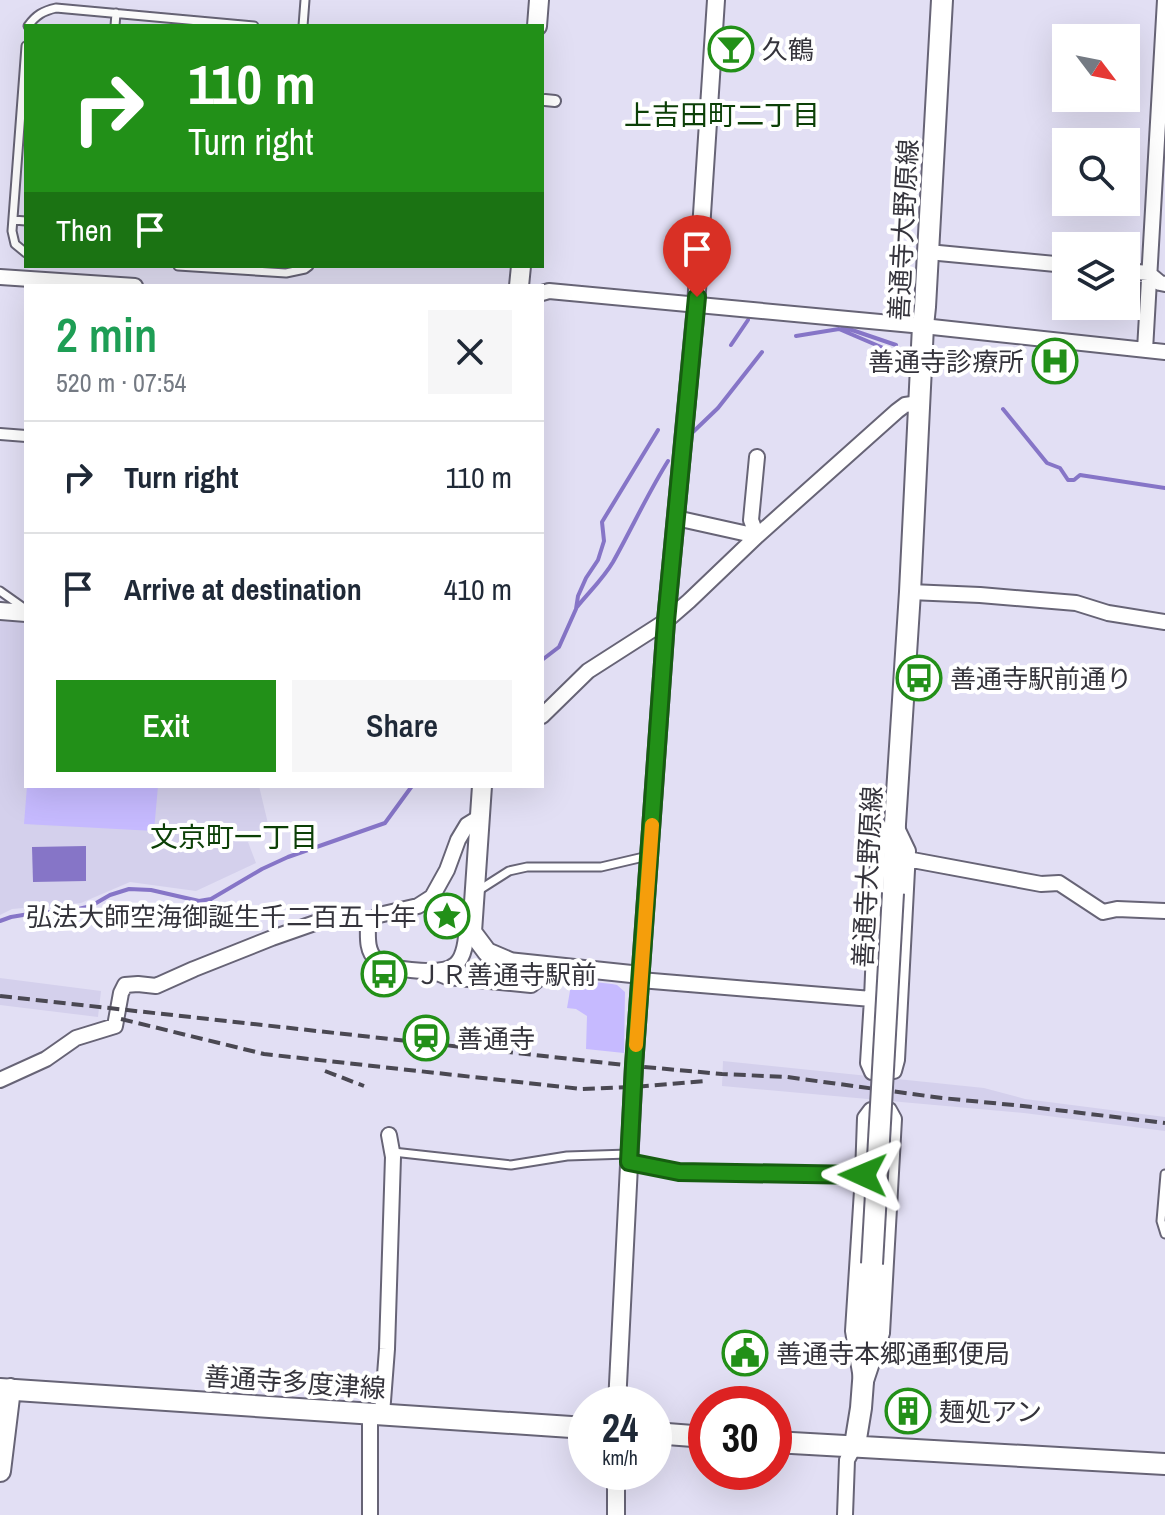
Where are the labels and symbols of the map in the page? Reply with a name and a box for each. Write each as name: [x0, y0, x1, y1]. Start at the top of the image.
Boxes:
north arrow: [1052, 24, 1140, 112]
bar icon: 久鶴: [707, 25, 755, 73]
place label: 久鶴: [762, 32, 814, 67]
district label: 上吉田町二丁目: [624, 96, 820, 134]
street label: 善通寺大野原線: [881, 138, 925, 322]
pin: [663, 215, 731, 297]
hospital icon: 善通寺診療所: [1031, 337, 1079, 385]
place label: 善通寺診療所: [868, 344, 1024, 379]
bus stop icon: 善通寺駅前通り: [895, 654, 943, 702]
place label: 善通寺駅前通り: [950, 661, 1132, 696]
street label: 善通寺大野原線: [845, 785, 889, 969]
district label: 文京町一丁目: [150, 818, 318, 856]
place icon: 弘法大師空海御誕生千二百五十年: [423, 892, 471, 940]
place label: 弘法大師空海御誕生千二百五十年: [26, 899, 416, 934]
bus stop icon: ＪＲ善通寺駅前: [360, 950, 408, 998]
place label: ＪＲ善通寺駅前: [415, 957, 597, 992]
station icon: 善通寺: [402, 1014, 450, 1062]
place label: 善通寺: [457, 1021, 535, 1056]
position arrow: [821, 1133, 905, 1217]
public building icon: 善通寺本郷通郵便局: [721, 1329, 769, 1377]
place label: 善通寺本郷通郵便局: [776, 1336, 1010, 1371]
street label: 善通寺多度津線: [203, 1358, 387, 1406]
speed limit sign: 30: [688, 1386, 792, 1490]
building icon: 麺処アン: [884, 1387, 932, 1435]
place label: 麺処アン: [939, 1394, 1042, 1429]

